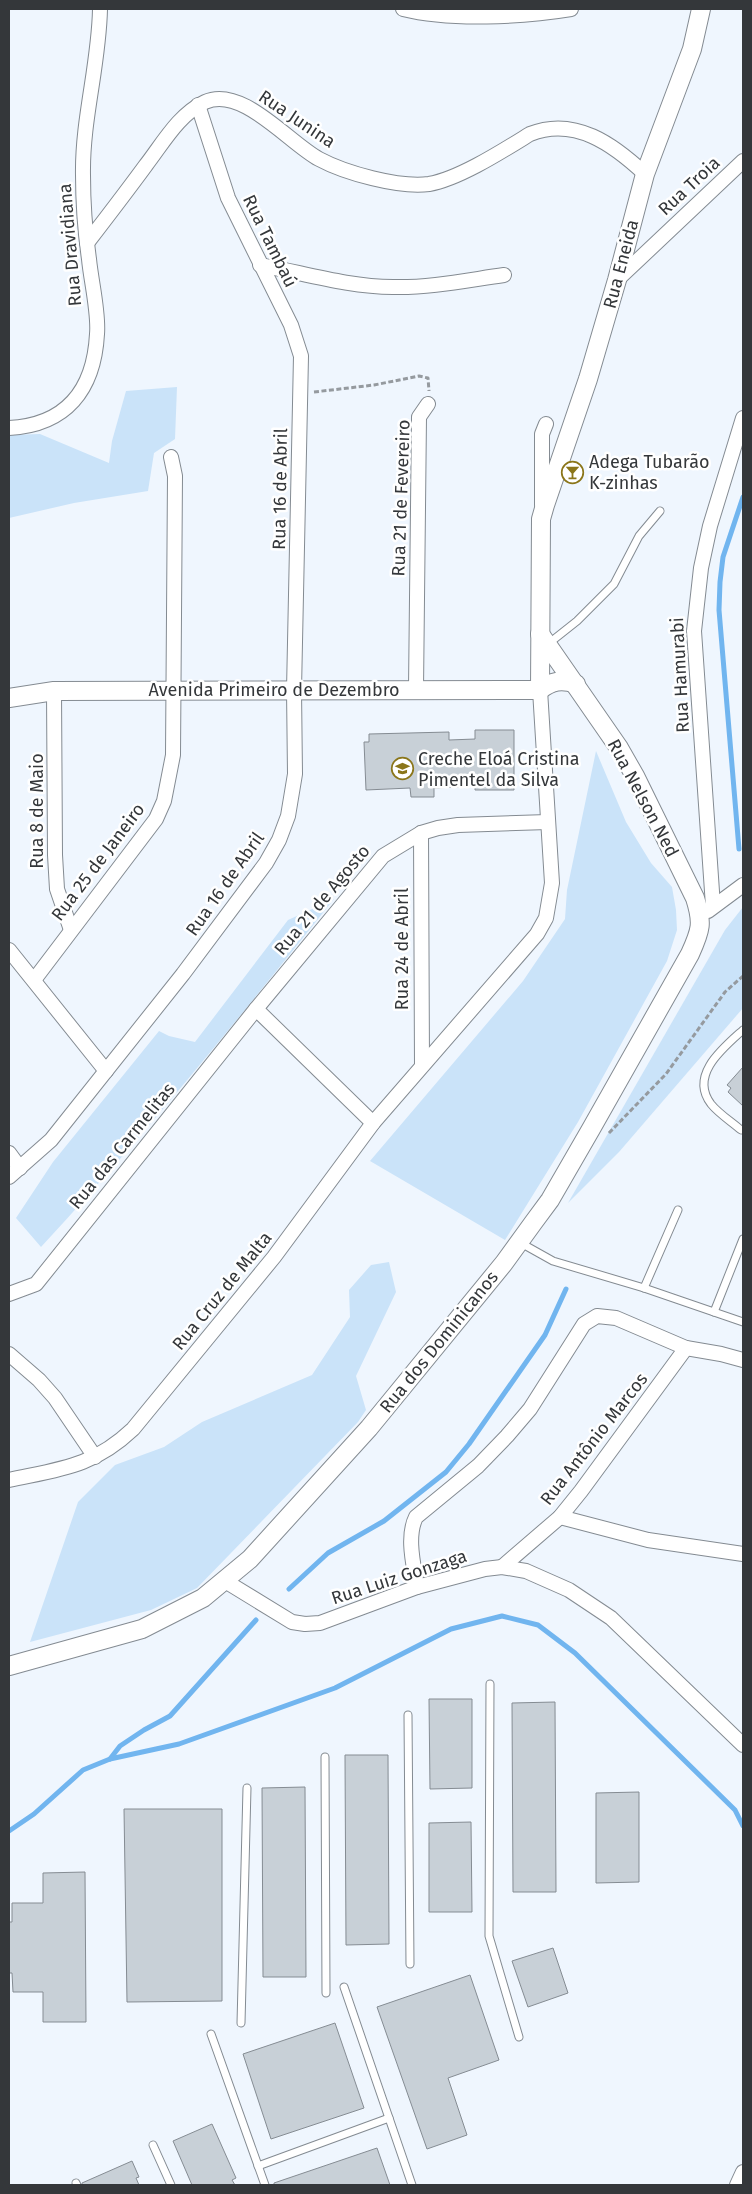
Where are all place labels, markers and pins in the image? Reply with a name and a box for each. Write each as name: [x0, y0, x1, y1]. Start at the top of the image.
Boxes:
place label: Adega Tubarão K-zinhas: [589, 451, 709, 494]
bar icon: Adega Tubarão K-zinhas: [561, 460, 585, 484]
place label: Creche Eloá Cristina Pimentel da Silva: [418, 748, 580, 791]
school or university icon: Creche Eloá Cristina Pimentel da Silva: [390, 757, 414, 781]

